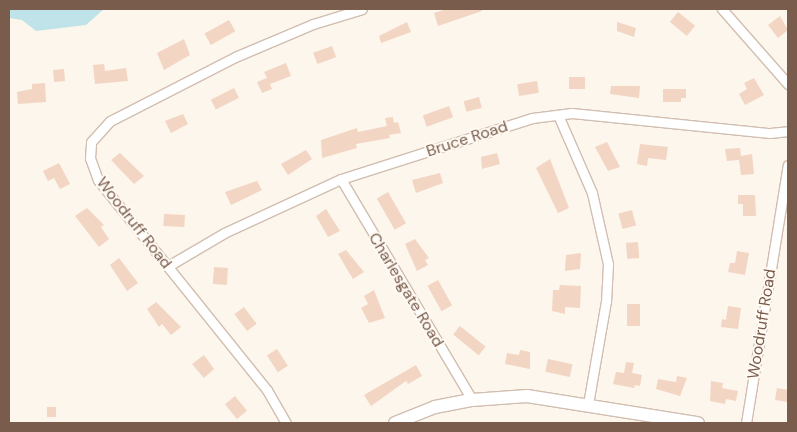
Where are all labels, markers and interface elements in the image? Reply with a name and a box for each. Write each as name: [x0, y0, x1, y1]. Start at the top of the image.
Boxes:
street label: Bruce Road: [424, 117, 510, 161]
street label: Woodruff Road: [92, 173, 176, 273]
street label: Charlesgate Road: [364, 229, 448, 351]
street label: Woodruff Road: [744, 268, 780, 380]

